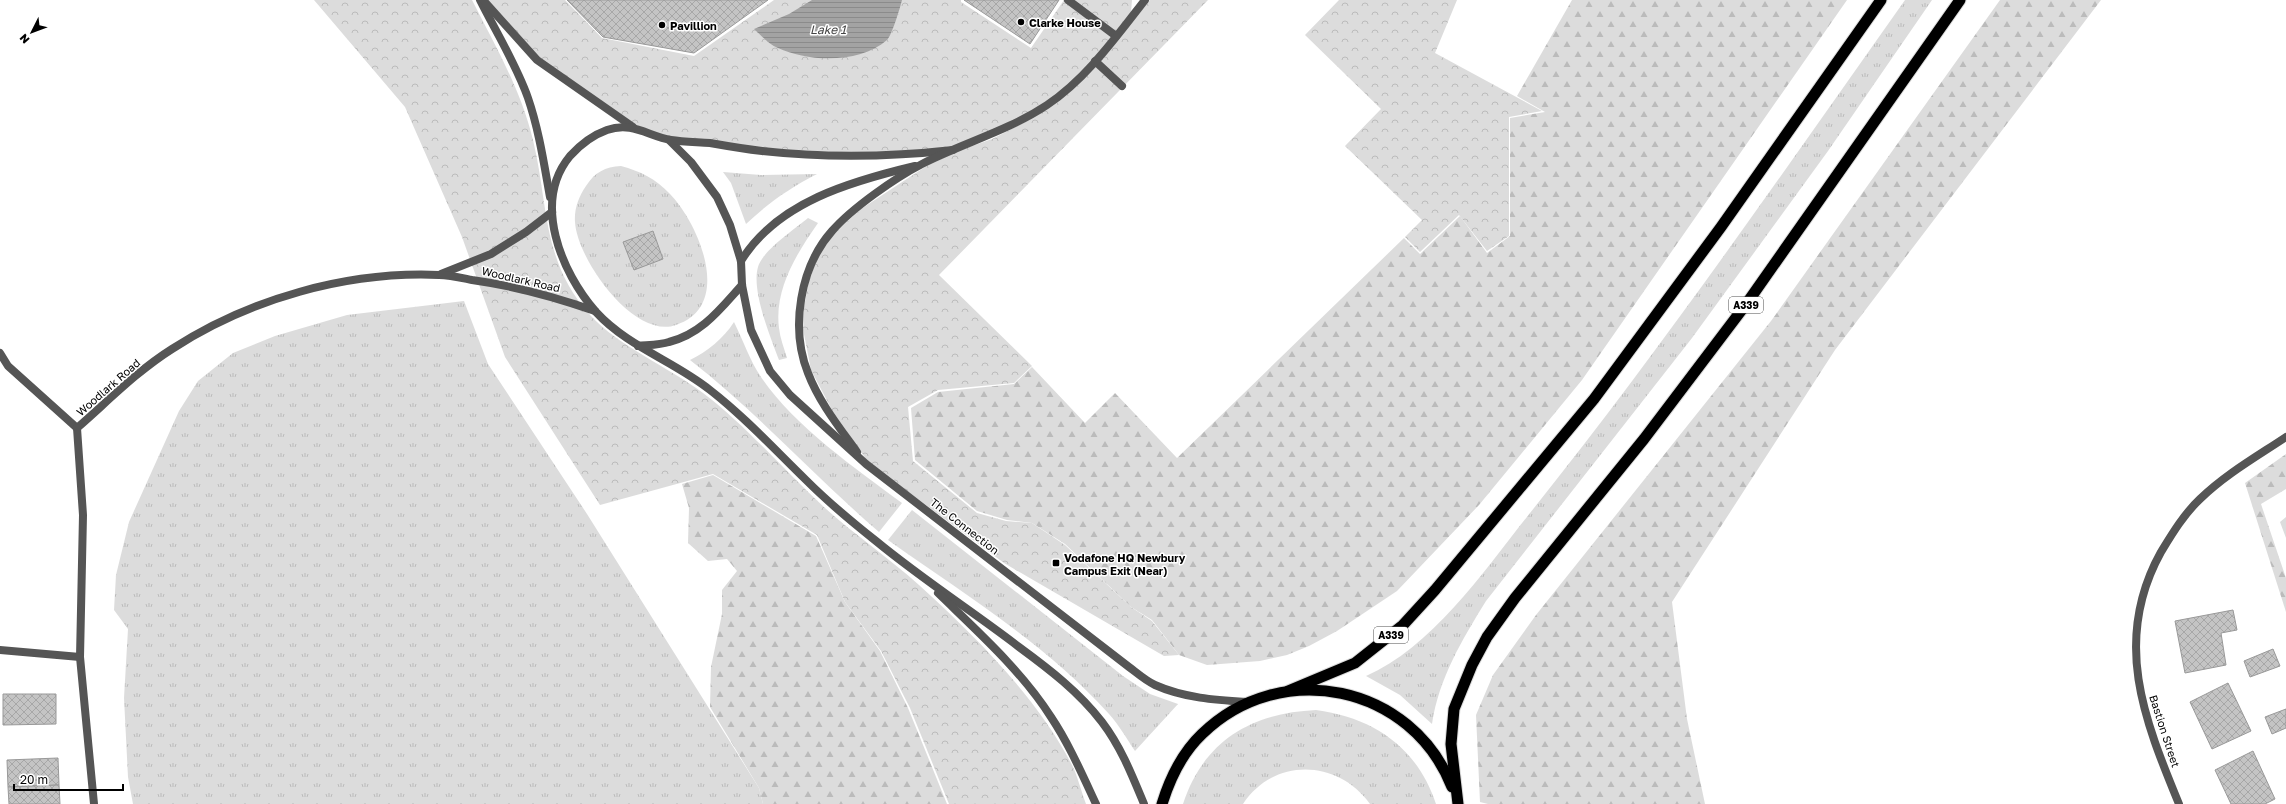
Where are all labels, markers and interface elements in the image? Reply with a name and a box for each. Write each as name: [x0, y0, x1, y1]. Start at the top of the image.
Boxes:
north arrow: [12, 12, 52, 52]
place label: Clarke House: [1029, 16, 1101, 29]
marker: Clarke House: [1016, 17, 1026, 27]
place label: Pavillion: [670, 19, 717, 32]
marker: Pavillion: [657, 20, 667, 30]
water label: Lake 1: [810, 22, 846, 37]
text: N: [17, 32, 32, 46]
street label: Woodlark Road: [481, 264, 561, 294]
road number: A339: [1729, 297, 1763, 313]
street label: Woodlark Road: [74, 356, 142, 418]
street label: The Connection: [928, 495, 1002, 557]
place label: Vodafone HQ Newbury Campus Exit (Near): [1064, 551, 1186, 577]
marker: Vodafone HQ Newbury Campus Exit (Near): [1051, 558, 1061, 568]
road number: A339: [1374, 627, 1408, 643]
street label: Bastion Street: [2147, 693, 2183, 769]
scale bar: [14, 766, 123, 792]
text: 20 m: [20, 772, 48, 787]

